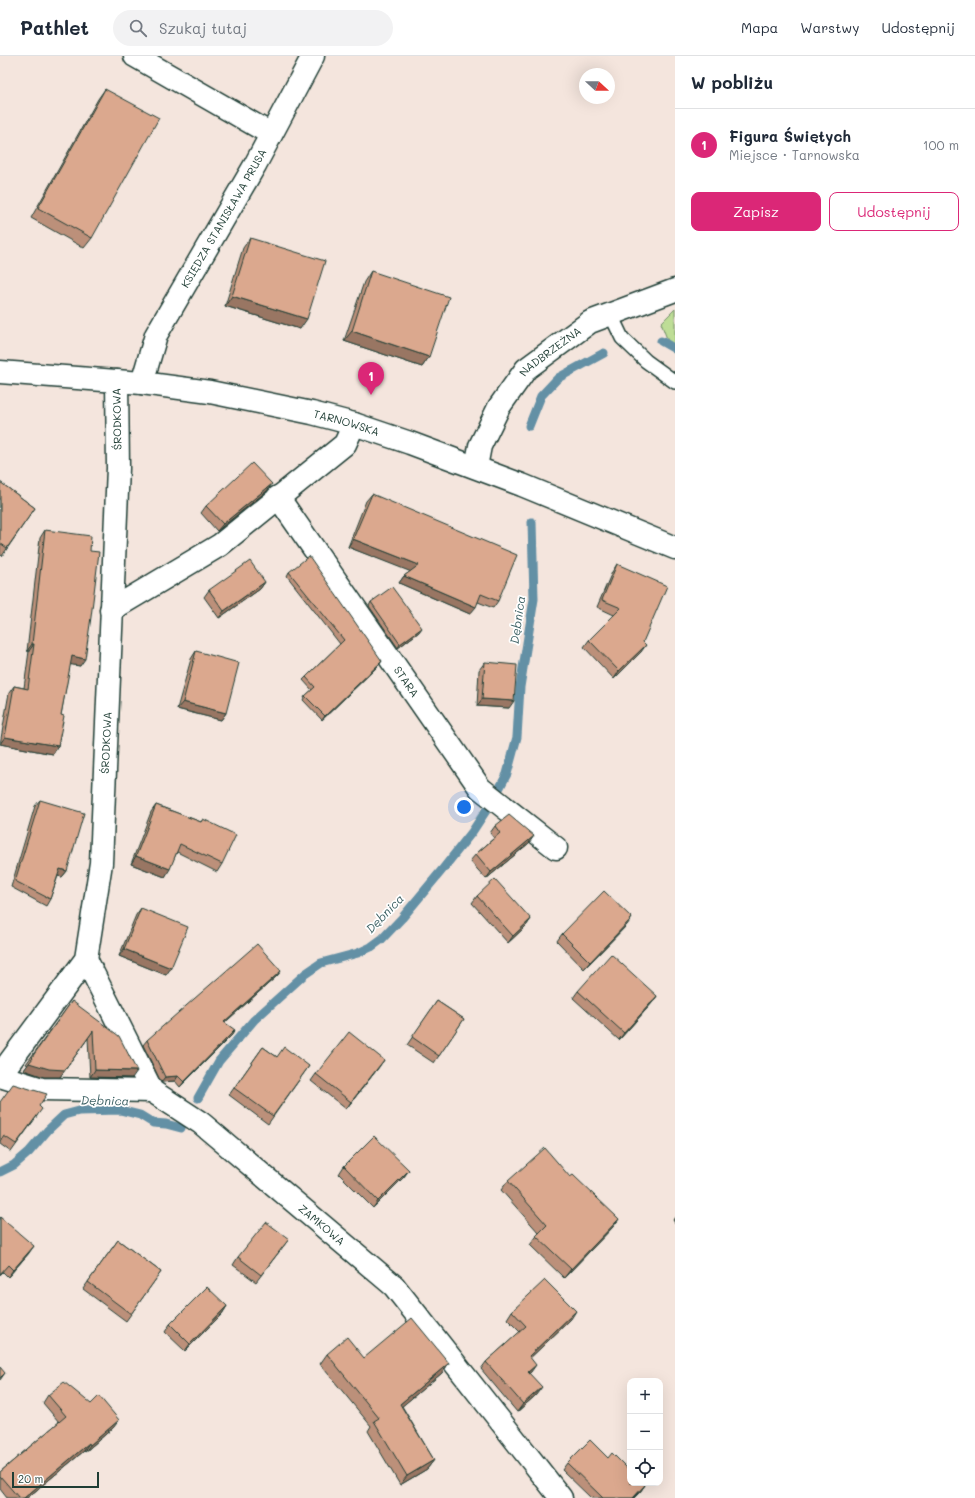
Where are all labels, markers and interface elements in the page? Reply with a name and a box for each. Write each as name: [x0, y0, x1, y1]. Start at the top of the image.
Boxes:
search box: [113, 10, 393, 46]
text: Pathlet: [20, 15, 89, 40]
icon: search: [127, 17, 149, 39]
text: Szukaj tutaj: [159, 18, 247, 38]
text: Mapa: [741, 18, 778, 37]
text: Warstwy: [800, 18, 859, 37]
text: Udostępnij: [881, 18, 955, 37]
north arrow: [579, 68, 615, 104]
text: W pobliżu: [691, 71, 773, 93]
text: Figura Świętych: [729, 126, 851, 146]
text: 1: [701, 136, 707, 153]
text: 100 m: [923, 136, 959, 153]
street label: KSIĘDZA STANISŁAWA PRUSA: [177, 146, 269, 290]
text: Miejsce · Tarnowska: [729, 146, 860, 163]
button: Zapisz: [691, 192, 821, 231]
button: Udostępnij: [829, 192, 959, 231]
street label: NADBRZEŻNA: [515, 323, 584, 379]
pin: 1: [358, 362, 384, 395]
street label: ŚRODKOWA: [108, 388, 125, 450]
street label: TARNOWSKA: [312, 406, 382, 439]
water label: Dębnica: [506, 595, 528, 645]
street label: STARA: [391, 663, 423, 700]
street label: ŚRODKOWA: [97, 711, 115, 774]
your location: [454, 797, 474, 817]
water label: Dębnica: [362, 890, 407, 936]
water label: Dębnica: [81, 1092, 129, 1108]
street label: ZAMKOWA: [296, 1201, 348, 1248]
map controls: [627, 1378, 663, 1486]
button: +: [627, 1378, 663, 1414]
button: −: [627, 1414, 663, 1450]
button: locate: [627, 1450, 663, 1486]
scale bar: [12, 1470, 99, 1489]
text: 20 m: [18, 1471, 43, 1486]

